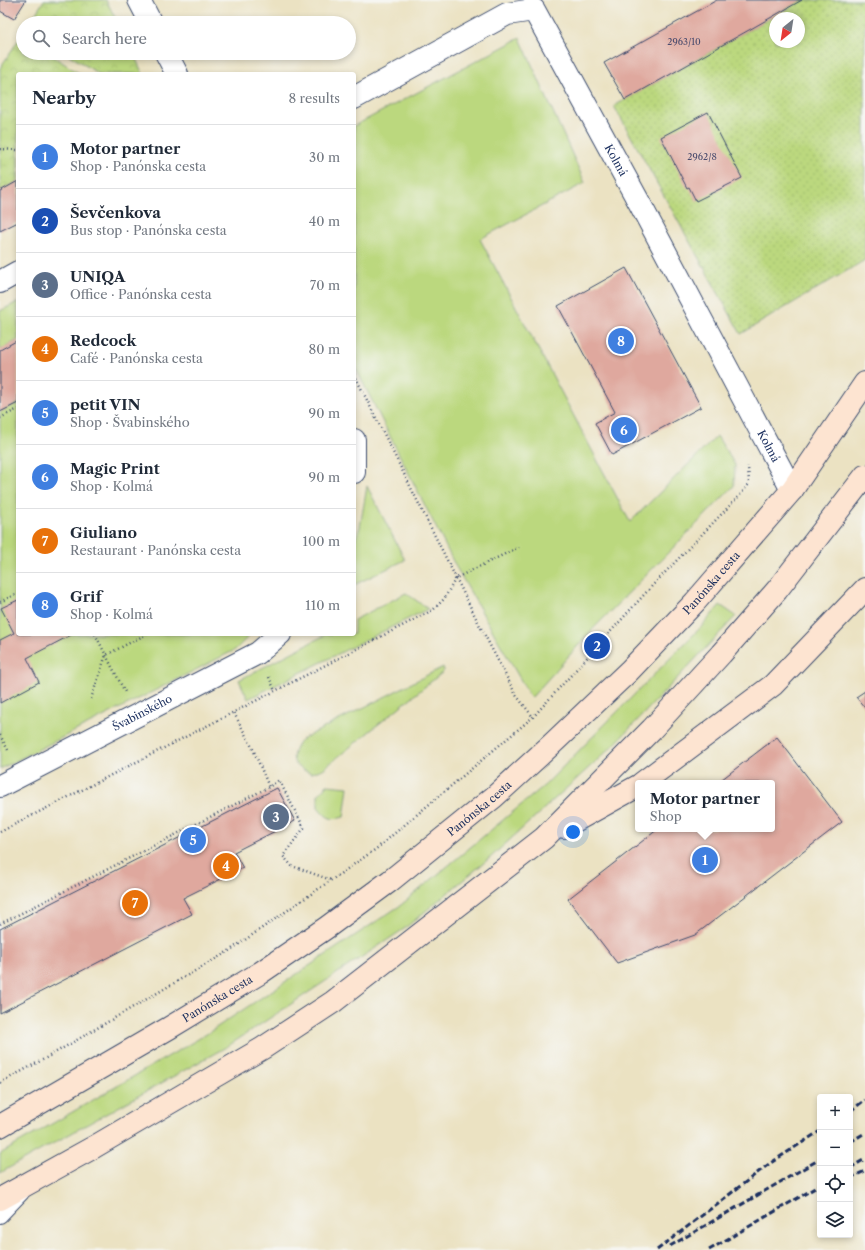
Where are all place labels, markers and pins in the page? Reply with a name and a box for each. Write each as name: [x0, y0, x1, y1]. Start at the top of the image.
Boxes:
pin: 8: [608, 326, 634, 356]
pin: 6: [611, 415, 637, 445]
pin: 2: [584, 631, 610, 661]
pin: 3: [263, 802, 289, 832]
pin: 5: [180, 825, 206, 855]
pin: 1: [692, 845, 718, 875]
pin: 4: [213, 851, 239, 881]
pin: 7: [122, 888, 148, 918]

